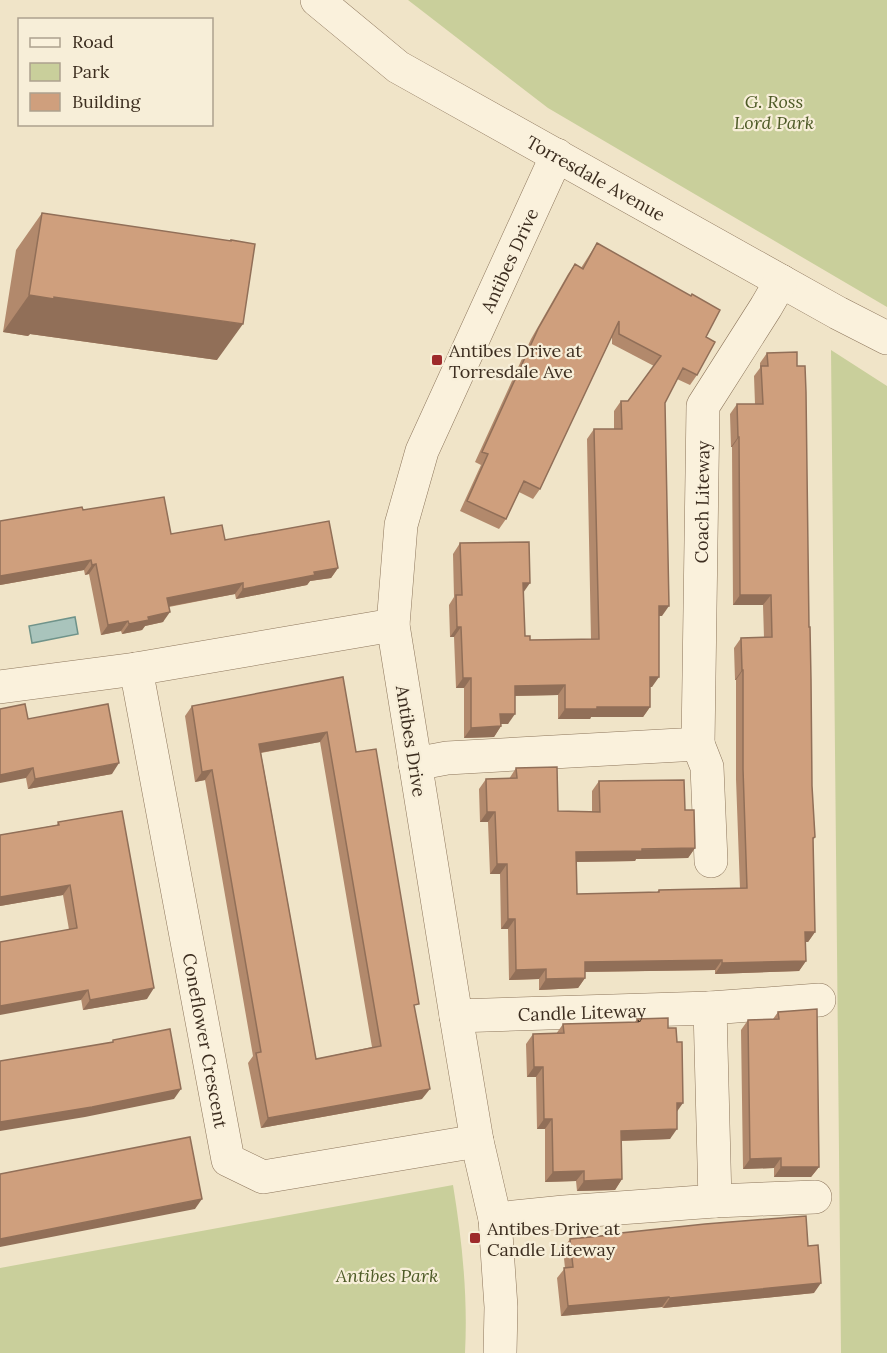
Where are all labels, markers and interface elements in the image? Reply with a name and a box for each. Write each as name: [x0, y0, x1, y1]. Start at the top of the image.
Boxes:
legend: [18, 18, 213, 126]
text: Road: [72, 30, 114, 53]
text: Park: [72, 60, 110, 83]
text: Building: [72, 90, 142, 113]
park label: G. Ross Lord Park: [734, 90, 814, 134]
street label: Torresdale Avenue: [523, 130, 670, 226]
street label: Antibes Drive: [475, 204, 543, 317]
place label: Antibes Drive at Torresdale Ave: [448, 339, 582, 383]
marker: Antibes Drive at Torresdale Ave: [430, 353, 444, 367]
street label: Coach Liteway: [689, 440, 714, 564]
street label: Antibes Drive: [391, 683, 431, 799]
street label: Coneflower Crescent: [178, 951, 233, 1130]
street label: Candle Liteway: [517, 999, 647, 1026]
place label: Antibes Drive at Candle Liteway: [486, 1217, 620, 1261]
marker: Antibes Drive at Candle Liteway: [468, 1231, 482, 1245]
park label: Antibes Park: [335, 1264, 438, 1287]

